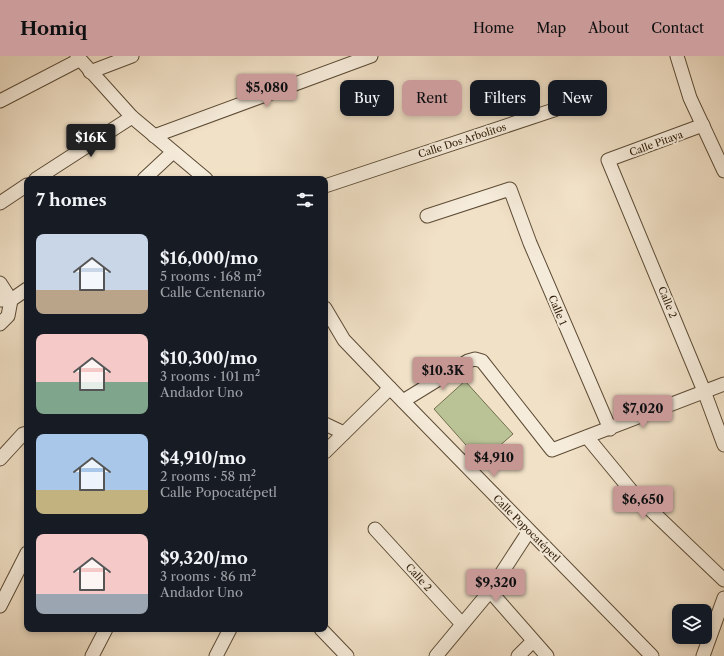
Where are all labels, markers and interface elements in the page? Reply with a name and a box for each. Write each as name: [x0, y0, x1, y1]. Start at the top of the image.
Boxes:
text: Homiq: [20, 17, 87, 40]
text: Home: [473, 19, 514, 37]
text: Map: [536, 19, 566, 37]
text: About: [588, 19, 629, 37]
text: Contact: [651, 19, 704, 37]
pin: $5,080: [234, 74, 300, 108]
text: $5,080: [246, 79, 288, 95]
chip: Buy: [340, 80, 394, 116]
chip: Rent: [402, 80, 462, 116]
chip: Filters: [470, 80, 540, 116]
chip: New: [548, 80, 607, 116]
street label: Calle Dos Arbolitos: [416, 120, 508, 161]
pin: $16K: [67, 124, 115, 158]
street label: Calle Pitaya: [628, 128, 685, 159]
text: $16K: [75, 129, 107, 145]
icon: filters: [294, 189, 316, 211]
text: 7 homes: [36, 190, 107, 210]
text: $16,000/mo: [160, 248, 258, 268]
icon: home: [68, 250, 116, 298]
text: 5 rooms · 168 m²: [160, 268, 262, 284]
text: Calle Centenario: [160, 284, 265, 300]
street label: Calle 2: [655, 284, 680, 320]
street label: Calle 1: [545, 293, 570, 328]
text: $10,300/mo: [160, 348, 257, 368]
icon: home: [68, 350, 116, 398]
pin: $10.3K: [410, 357, 476, 391]
text: $10.3K: [422, 362, 464, 378]
text: 3 rooms · 101 m²: [160, 368, 260, 384]
text: Andador Uno: [160, 384, 243, 400]
pin: $7,020: [610, 395, 676, 429]
text: $7,020: [623, 400, 664, 416]
pin: $4,910: [461, 444, 527, 478]
text: $4,910/mo: [160, 448, 246, 468]
text: $4,910: [474, 449, 514, 465]
icon: home: [68, 450, 116, 498]
text: 2 rooms · 58 m²: [160, 468, 256, 484]
text: Calle Popocatépetl: [160, 484, 277, 500]
pin: $6,650: [610, 486, 676, 520]
text: $6,650: [622, 491, 664, 507]
street label: Calle Popocatépetl: [490, 492, 563, 565]
text: $9,320/mo: [160, 548, 248, 568]
icon: home: [68, 550, 116, 598]
street label: Calle 2: [403, 561, 435, 594]
text: 3 rooms · 86 m²: [160, 568, 256, 584]
pin: $9,320: [463, 569, 529, 603]
text: $9,320: [475, 574, 517, 590]
text: Andador Uno: [160, 584, 243, 600]
map controls: [672, 604, 712, 644]
button: layers: [672, 604, 712, 644]

